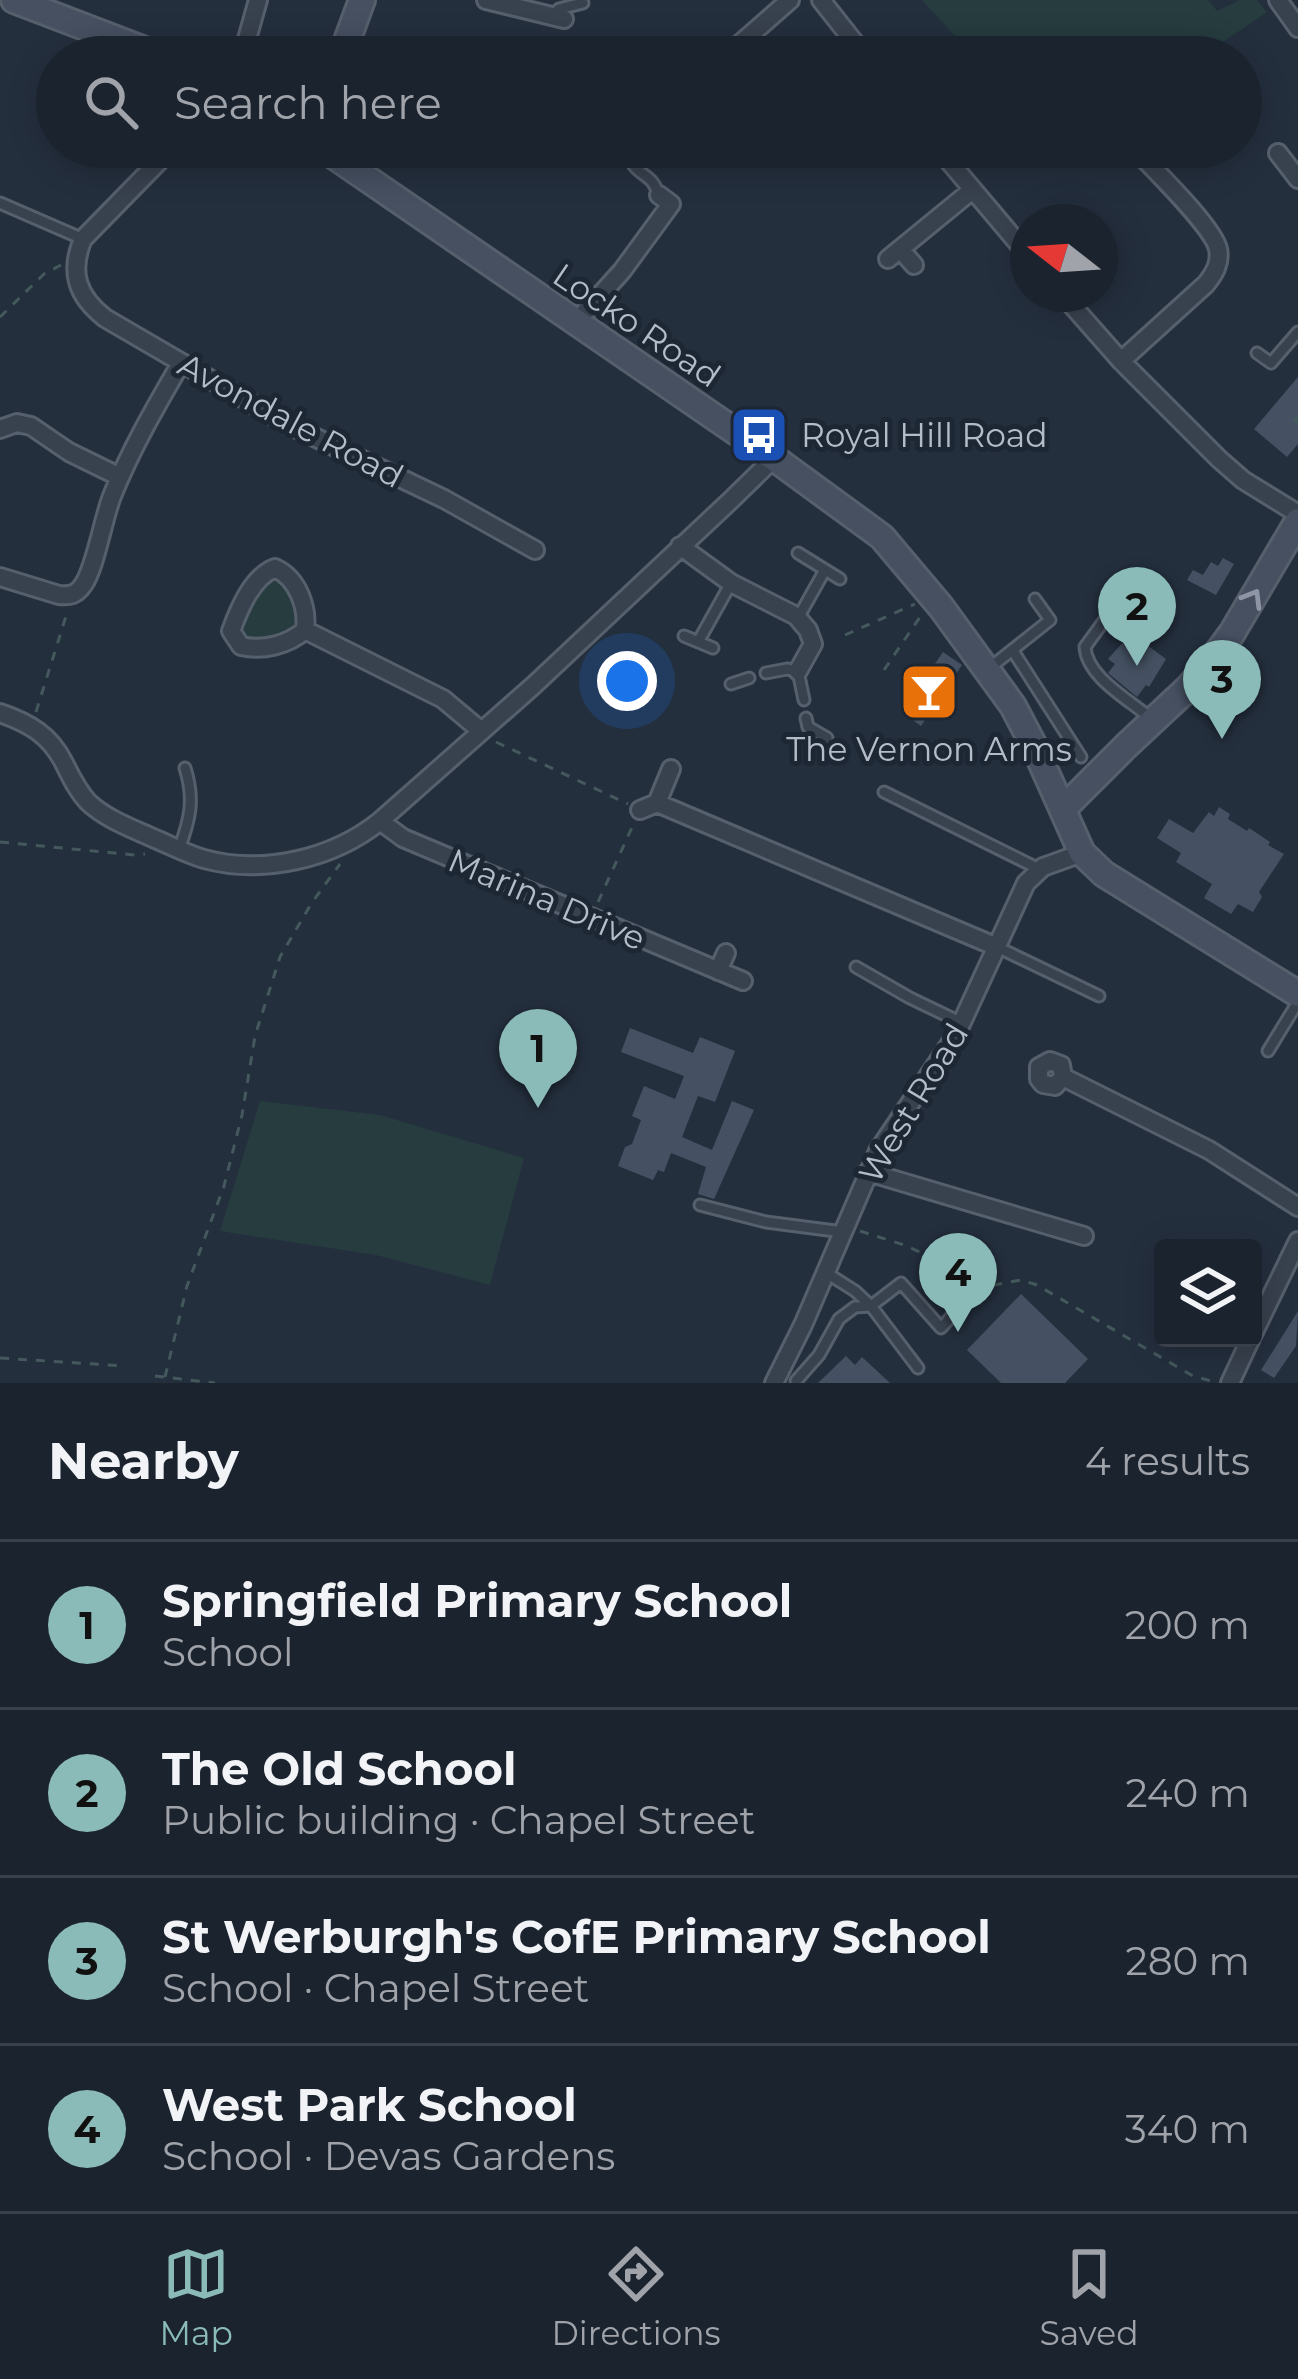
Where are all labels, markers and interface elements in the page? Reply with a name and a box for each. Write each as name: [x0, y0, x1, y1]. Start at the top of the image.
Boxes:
search box: [36, 36, 1262, 168]
icon: search: [78, 69, 144, 135]
text: Search here: [174, 75, 442, 130]
north arrow: [1010, 204, 1118, 312]
street label: Locko Road: [546, 254, 728, 396]
street label: Avondale Road: [172, 344, 410, 496]
bus stop icon: Royal Hill Road: [728, 404, 790, 466]
place label: Royal Hill Road: [801, 415, 1048, 455]
pin: 2: [1098, 567, 1176, 666]
one-way arrow: [1238, 589, 1261, 611]
pin: 3: [1183, 640, 1261, 739]
your location: [597, 651, 657, 711]
bar icon: The Vernon Arms: [898, 661, 960, 723]
place label: The Vernon Arms: [786, 729, 1072, 769]
street label: Marina Drive: [443, 840, 651, 958]
pin: 1: [499, 1009, 577, 1108]
street label: West Road: [850, 1016, 976, 1190]
pin: 4: [919, 1233, 997, 1332]
map controls: [1154, 1239, 1262, 1347]
button: layers: [1154, 1239, 1262, 1347]
text: Nearby: [48, 1430, 239, 1492]
text: 4 results: [1085, 1437, 1250, 1485]
text: Springfield Primary School: [162, 1573, 792, 1628]
text: 1: [79, 1601, 95, 1649]
text: 200 m: [1125, 1601, 1250, 1649]
text: School: [162, 1628, 293, 1676]
text: The Old School: [162, 1741, 517, 1796]
text: 2: [75, 1769, 99, 1817]
text: 240 m: [1126, 1769, 1250, 1817]
text: Public building · Chapel Street: [162, 1796, 755, 1844]
text: St Werburgh's CofE Primary School: [162, 1909, 991, 1964]
text: 3: [75, 1937, 99, 1985]
text: 280 m: [1126, 1937, 1250, 1985]
text: School · Chapel Street: [162, 1964, 589, 2012]
text: West Park School: [162, 2077, 577, 2132]
text: 4: [74, 2105, 100, 2153]
text: 340 m: [1125, 2105, 1250, 2153]
text: School · Devas Gardens: [162, 2132, 615, 2180]
tab: Map: [159, 2241, 233, 2353]
tab: Directions: [552, 2241, 721, 2353]
tab: Saved: [1039, 2241, 1139, 2353]

